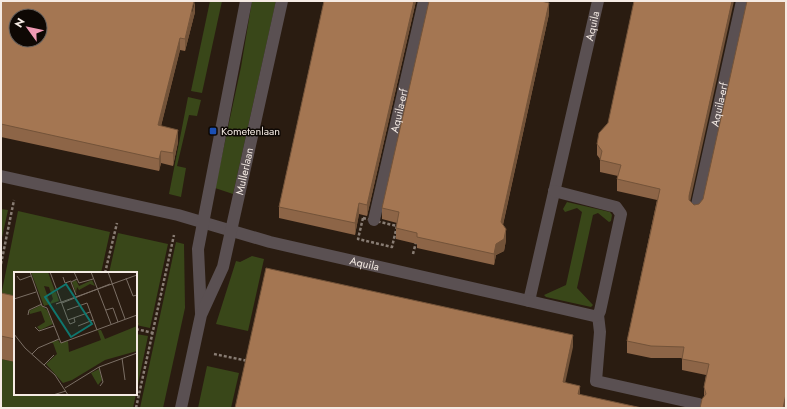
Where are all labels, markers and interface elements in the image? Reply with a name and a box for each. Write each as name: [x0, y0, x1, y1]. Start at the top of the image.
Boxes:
north arrow: [8, 8, 48, 48]
street label: Aquila: [581, 10, 603, 42]
text: N: [11, 15, 29, 31]
street label: Aquila-erf: [706, 80, 732, 128]
street label: Aquila-erf: [386, 86, 412, 135]
place label: Kometenlaan: [221, 123, 280, 139]
marker: Kometenlaan: [208, 126, 218, 136]
street label: Mullerlaan: [231, 146, 257, 196]
street label: Aquila: [348, 252, 381, 275]
inset map: [14, 272, 137, 395]

